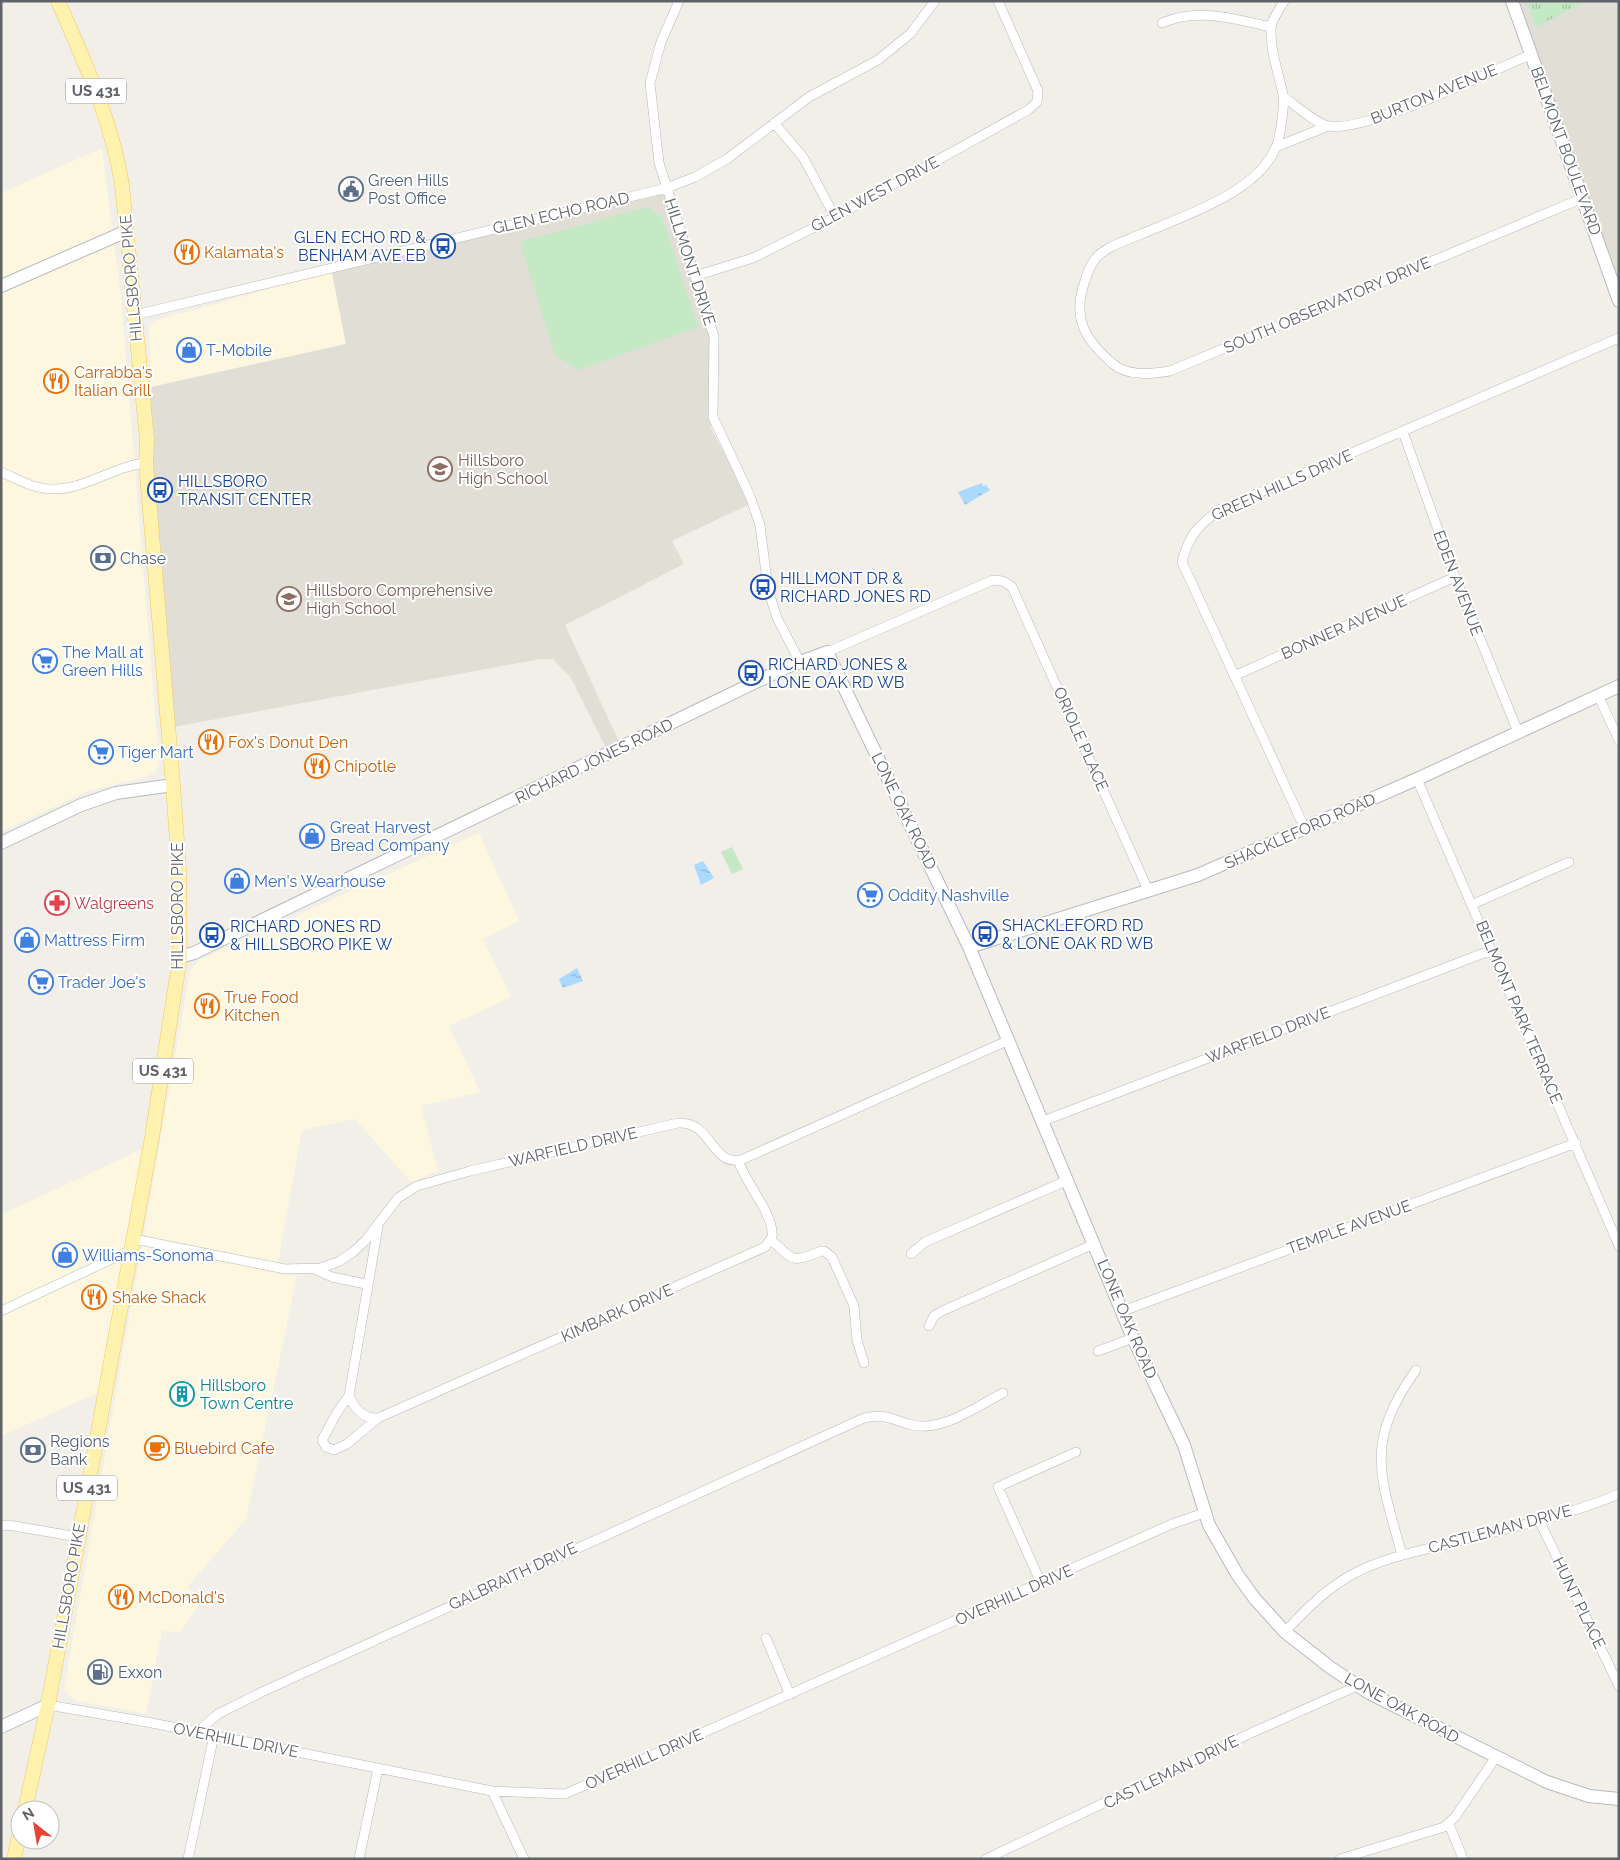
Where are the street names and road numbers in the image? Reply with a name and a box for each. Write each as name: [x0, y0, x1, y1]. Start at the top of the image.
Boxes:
street label: BURTON AVENUE: [1368, 60, 1500, 128]
street label: BELMONT BOULEVARD: [1527, 64, 1605, 238]
road number: US 431: [66, 78, 126, 104]
street label: GLEN WEST DRIVE: [808, 152, 943, 236]
street label: GLEN ECHO ROAD: [491, 188, 631, 238]
street label: HILLMONT DRIVE: [660, 196, 720, 328]
street label: HILLSBORO PIKE: [116, 214, 146, 342]
street label: SOUTH OBSERVATORY DRIVE: [1221, 253, 1434, 357]
street label: GREEN HILLS DRIVE: [1208, 445, 1356, 525]
street label: EDEN AVENUE: [1429, 528, 1487, 639]
street label: BONNER AVENUE: [1278, 591, 1410, 663]
street label: ORIOLE PLACE: [1050, 684, 1113, 794]
street label: RICHARD JONES ROAD: [512, 714, 676, 808]
street label: LONE OAK ROAD: [867, 749, 941, 873]
street label: SHACKLEFORD ROAD: [1221, 789, 1379, 873]
street label: HILLSBORO PIKE: [168, 842, 187, 970]
street label: BELMONT PARK TERRACE: [1472, 918, 1566, 1107]
street label: WARFIELD DRIVE: [1203, 1002, 1333, 1067]
road number: US 431: [133, 1058, 193, 1084]
street label: WARFIELD DRIVE: [507, 1123, 639, 1171]
street label: TEMPLE AVENUE: [1284, 1196, 1414, 1258]
street label: LONE OAK ROAD: [1093, 1256, 1161, 1382]
street label: KIMBARK DRIVE: [558, 1280, 676, 1346]
road number: US 431: [57, 1476, 117, 1500]
street label: CASTLEMAN DRIVE: [1426, 1501, 1574, 1557]
street label: HILLSBORO PIKE: [49, 1521, 89, 1650]
street label: GALBRAITH DRIVE: [446, 1538, 580, 1614]
street label: HUNT PLACE: [1549, 1554, 1610, 1652]
street label: OVERHILL DRIVE: [952, 1560, 1076, 1630]
street label: LONE OAK ROAD: [1341, 1669, 1463, 1747]
street label: OVERHILL DRIVE: [172, 1719, 300, 1762]
street label: OVERHILL DRIVE: [582, 1724, 706, 1794]
street label: CASTLEMAN DRIVE: [1100, 1731, 1242, 1813]

